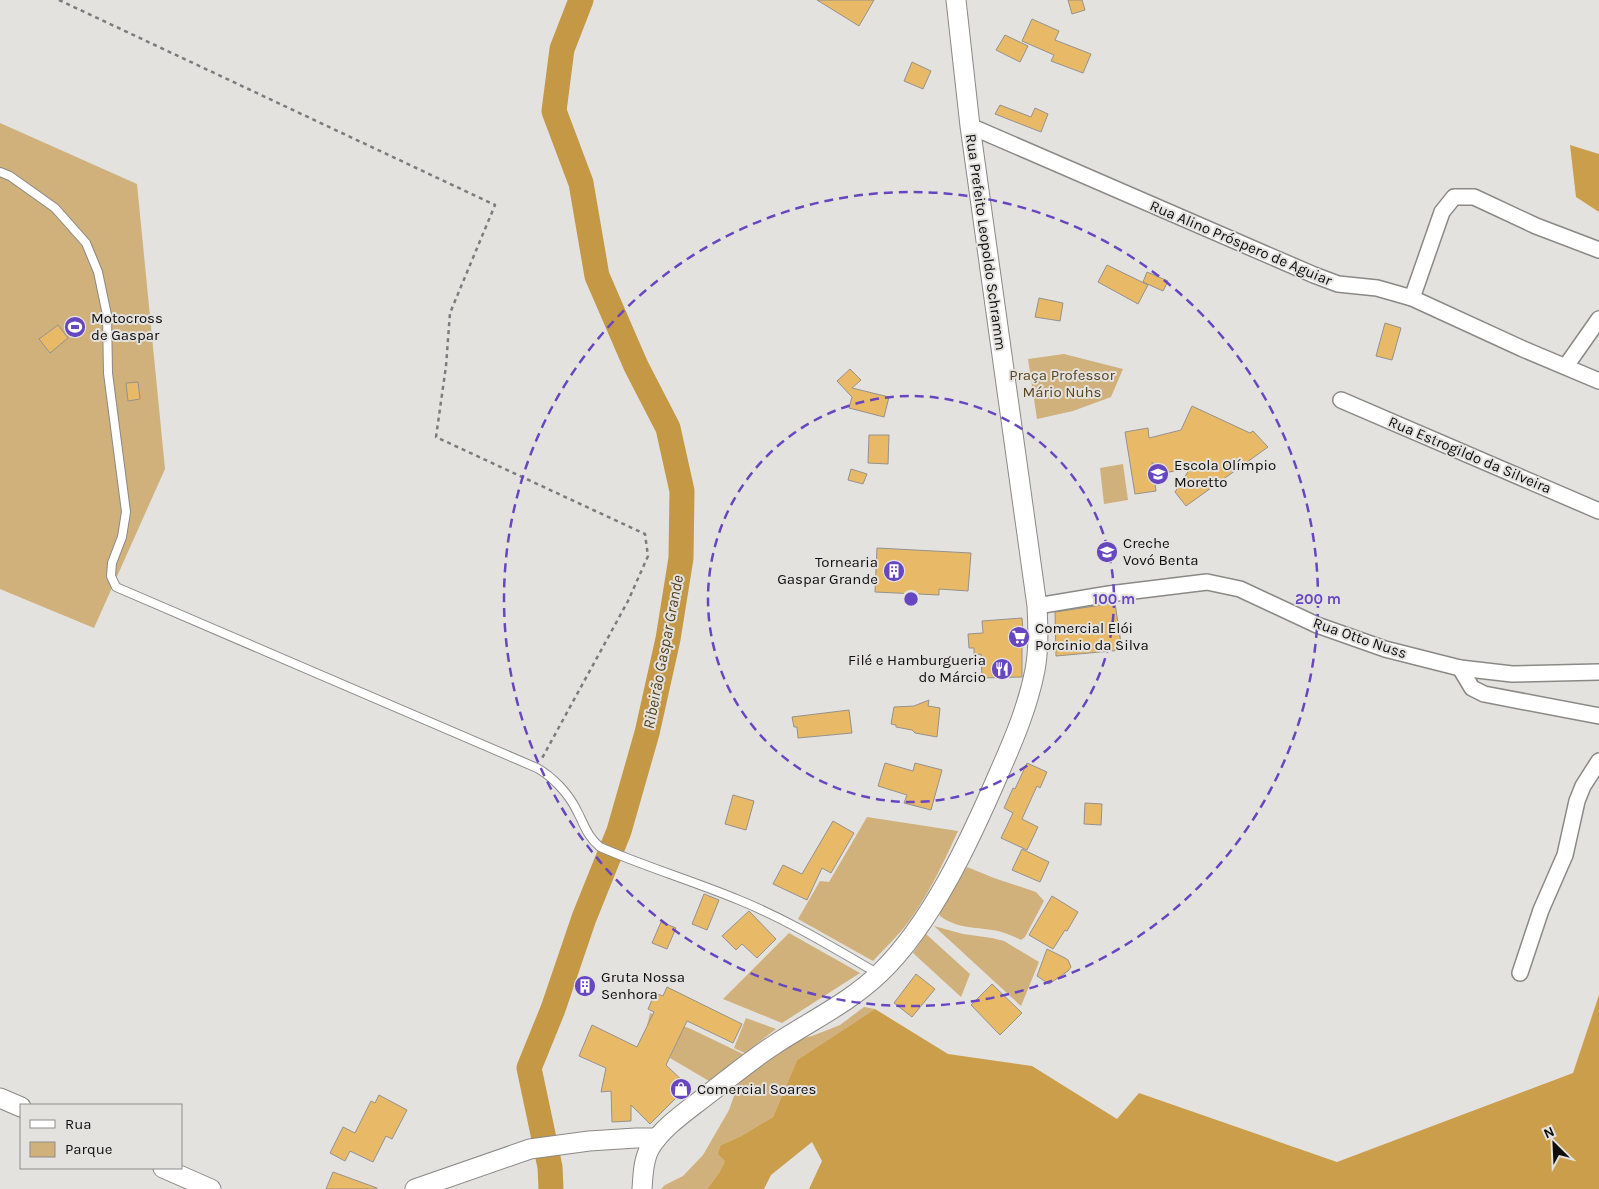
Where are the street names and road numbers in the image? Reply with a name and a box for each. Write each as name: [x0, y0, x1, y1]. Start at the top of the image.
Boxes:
street label: Rua Prefeito Leopoldo Schramm: [962, 133, 1010, 351]
street label: Rua Alino Próspero de Aguiar: [1147, 196, 1335, 290]
street label: Rua Estrogildo da Silveira: [1386, 412, 1554, 498]
street label: Rua Otto Nuss: [1311, 614, 1409, 662]

